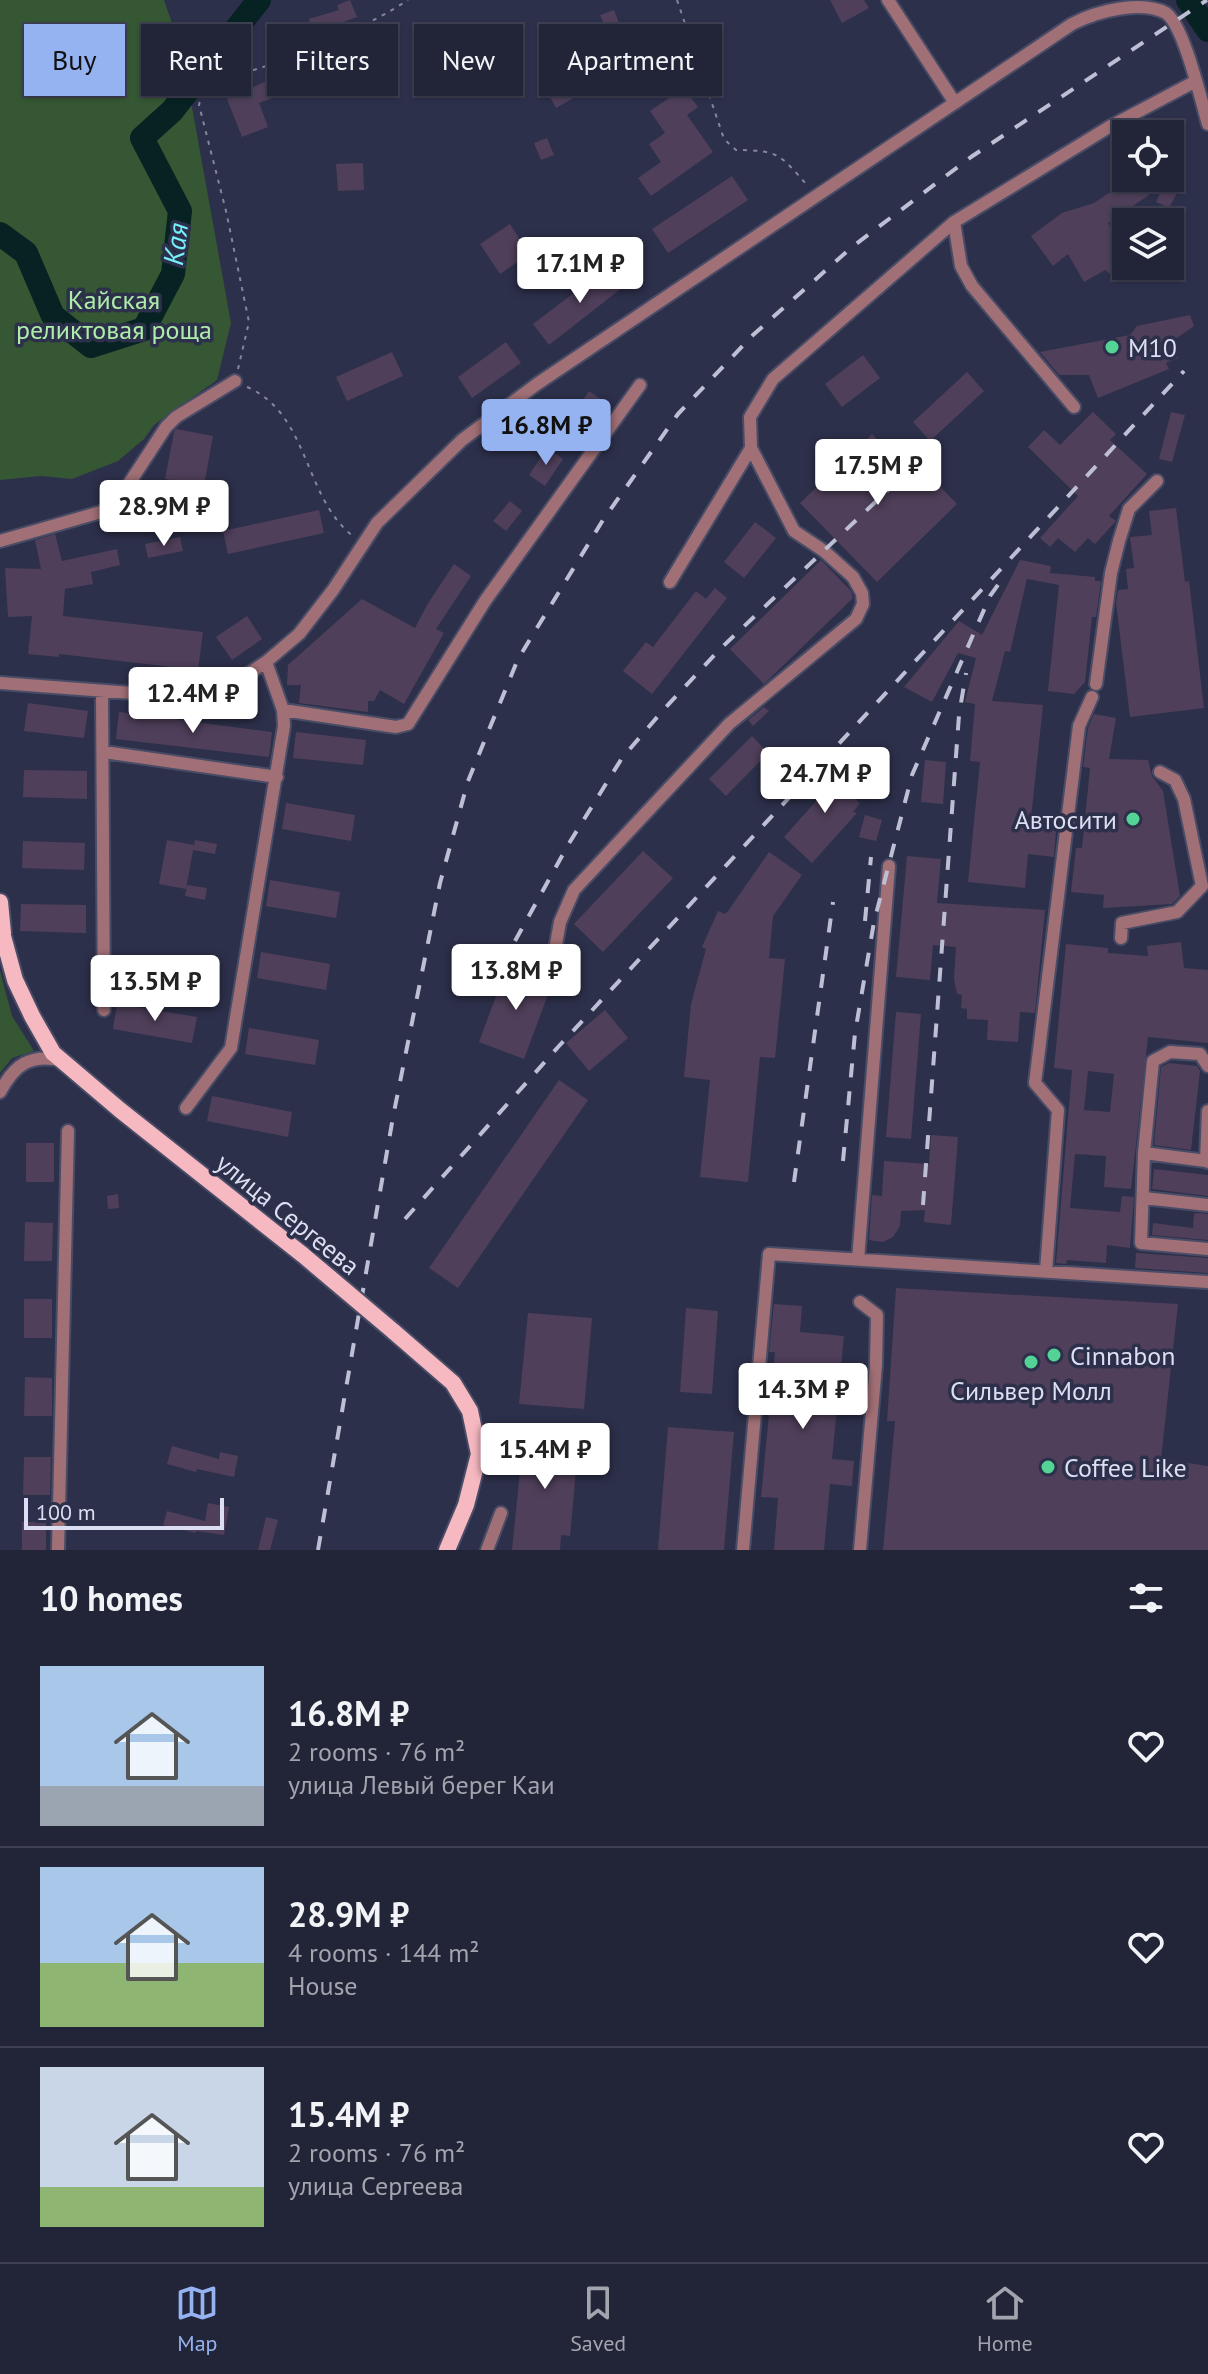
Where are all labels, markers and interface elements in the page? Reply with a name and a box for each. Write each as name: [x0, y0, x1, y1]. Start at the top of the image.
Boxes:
chip: Buy: [24, 24, 125, 96]
chip: Rent: [141, 24, 251, 96]
chip: Filters: [267, 24, 398, 96]
chip: New: [414, 24, 523, 96]
chip: Apartment: [539, 24, 722, 96]
map controls: [1112, 120, 1184, 280]
button: locate: [1112, 120, 1184, 192]
button: layers: [1112, 208, 1184, 280]
water label: Кая: [154, 221, 196, 267]
pin: 17.1M ₽: [506, 237, 654, 305]
text: 17.1M ₽: [535, 246, 625, 279]
park label: Кайская реликтовая роща: [16, 283, 212, 346]
place label: M10: [1128, 331, 1177, 364]
marker: M10: [1103, 338, 1121, 356]
pin: 16.8M ₽: [472, 399, 620, 467]
text: 16.8M ₽: [500, 408, 592, 441]
pin: 17.5M ₽: [804, 439, 952, 507]
text: 17.5M ₽: [833, 448, 923, 481]
pin: 28.9M ₽: [90, 480, 238, 548]
text: 28.9M ₽: [118, 489, 210, 522]
pin: 12.4M ₽: [119, 667, 267, 735]
text: 12.4M ₽: [147, 676, 239, 709]
pin: 24.7M ₽: [751, 747, 899, 815]
text: 24.7M ₽: [779, 756, 871, 789]
place label: Автосити: [1014, 803, 1117, 836]
marker: Автосити: [1124, 810, 1142, 828]
pin: 13.8M ₽: [442, 944, 590, 1012]
text: 13.8M ₽: [470, 953, 562, 986]
pin: 13.5M ₽: [81, 955, 229, 1023]
text: 13.5M ₽: [109, 964, 201, 997]
street label: улица Сергеева: [209, 1146, 367, 1282]
place label: Cinnabon: [1070, 1339, 1175, 1372]
marker: Cinnabon: [1045, 1346, 1063, 1364]
marker: Сильвер Молл: [1022, 1353, 1040, 1371]
pin: 14.3M ₽: [729, 1363, 877, 1431]
text: 14.3M ₽: [757, 1372, 849, 1405]
place label: Сильвер Молл: [950, 1374, 1112, 1407]
pin: 15.4M ₽: [471, 1423, 619, 1491]
text: 15.4M ₽: [499, 1432, 591, 1465]
place label: Coffee Like: [1064, 1451, 1187, 1484]
marker: Coffee Like: [1039, 1458, 1057, 1476]
scale bar: [24, 1494, 224, 1530]
text: 100 m: [36, 1498, 96, 1526]
text: 10 homes: [40, 1576, 183, 1620]
icon: filters: [1124, 1576, 1168, 1620]
text: 16.8M ₽: [288, 1691, 409, 1735]
icon: home: [104, 1698, 200, 1794]
icon: heart: [1124, 1724, 1168, 1768]
text: 2 rooms · 76 m²: [288, 1735, 465, 1768]
text: улица Левый берег Каи: [288, 1768, 555, 1801]
text: 28.9M ₽: [288, 1892, 409, 1936]
icon: home: [104, 1899, 200, 1995]
icon: heart: [1124, 1925, 1168, 1969]
text: 4 rooms · 144 m²: [288, 1936, 480, 1969]
text: House: [288, 1969, 358, 2002]
text: 15.4M ₽: [288, 2092, 409, 2136]
icon: home: [104, 2099, 200, 2195]
icon: heart: [1124, 2125, 1168, 2169]
text: 2 rooms · 76 m²: [288, 2136, 465, 2169]
text: улица Сергеева: [288, 2169, 464, 2202]
tab: Map: [175, 2281, 219, 2357]
tab: Saved: [570, 2281, 626, 2357]
tab: Home: [977, 2281, 1033, 2357]

